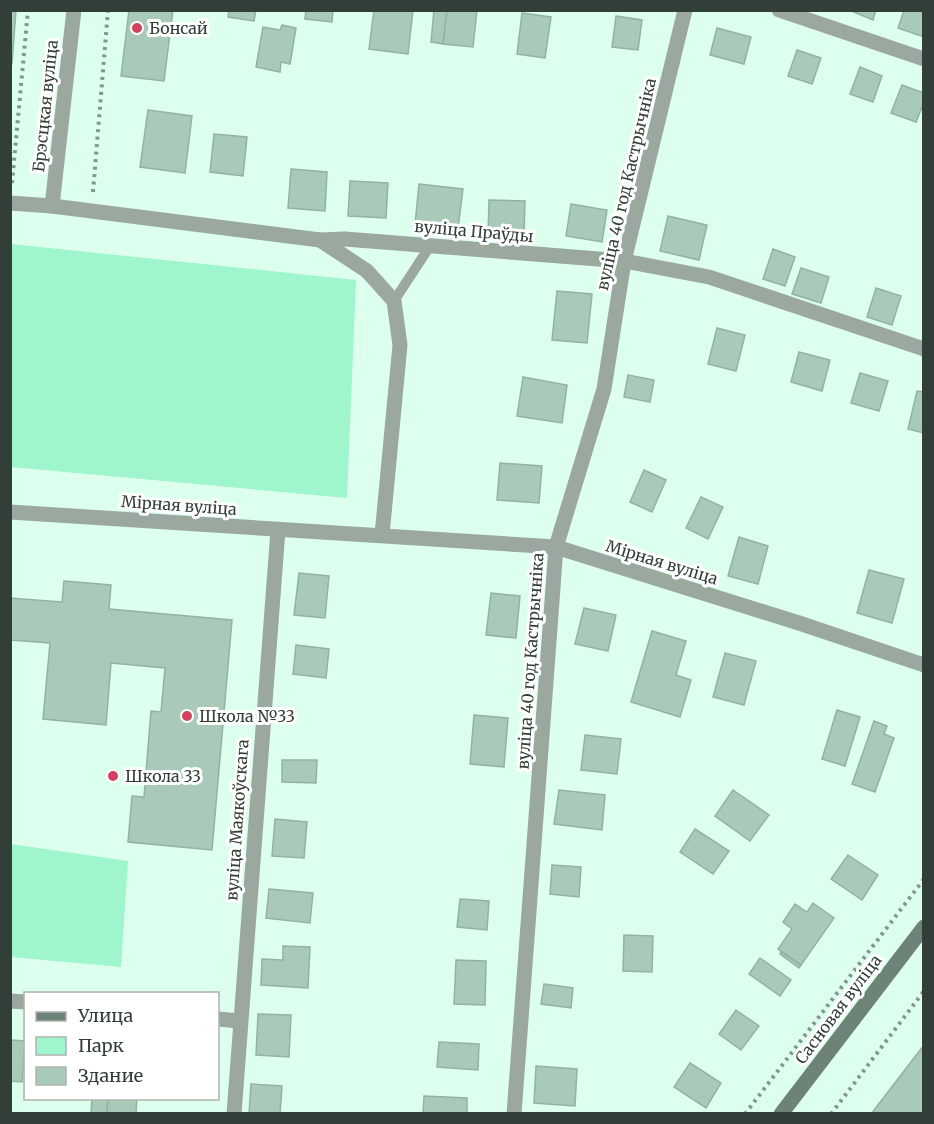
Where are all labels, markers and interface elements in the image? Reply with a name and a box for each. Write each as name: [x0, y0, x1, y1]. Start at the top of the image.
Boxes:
place label: Бонсай: [149, 18, 208, 38]
marker: Бонсай: [130, 21, 144, 35]
street label: Брэсцкая вуліца: [28, 38, 62, 173]
street label: вуліца 40 год Кастрычніка: [592, 76, 660, 292]
street label: вуліца Праўды: [414, 216, 534, 246]
street label: Мірная вуліца: [120, 491, 238, 519]
street label: Мірная вуліца: [604, 535, 721, 589]
street label: вуліца 40 год Кастрычніка: [512, 552, 548, 770]
place label: Школа №33: [199, 706, 295, 726]
marker: Школа №33: [180, 709, 194, 723]
street label: вуліца Маякоўскага: [221, 738, 253, 901]
place label: Школа 33: [125, 766, 201, 786]
marker: Школа 33: [106, 769, 120, 783]
street label: Сасновая вуліца: [790, 950, 886, 1068]
legend: [24, 992, 219, 1100]
text: Улица: [77, 1004, 133, 1027]
text: Парк: [78, 1034, 124, 1057]
text: Здание: [78, 1064, 143, 1087]

